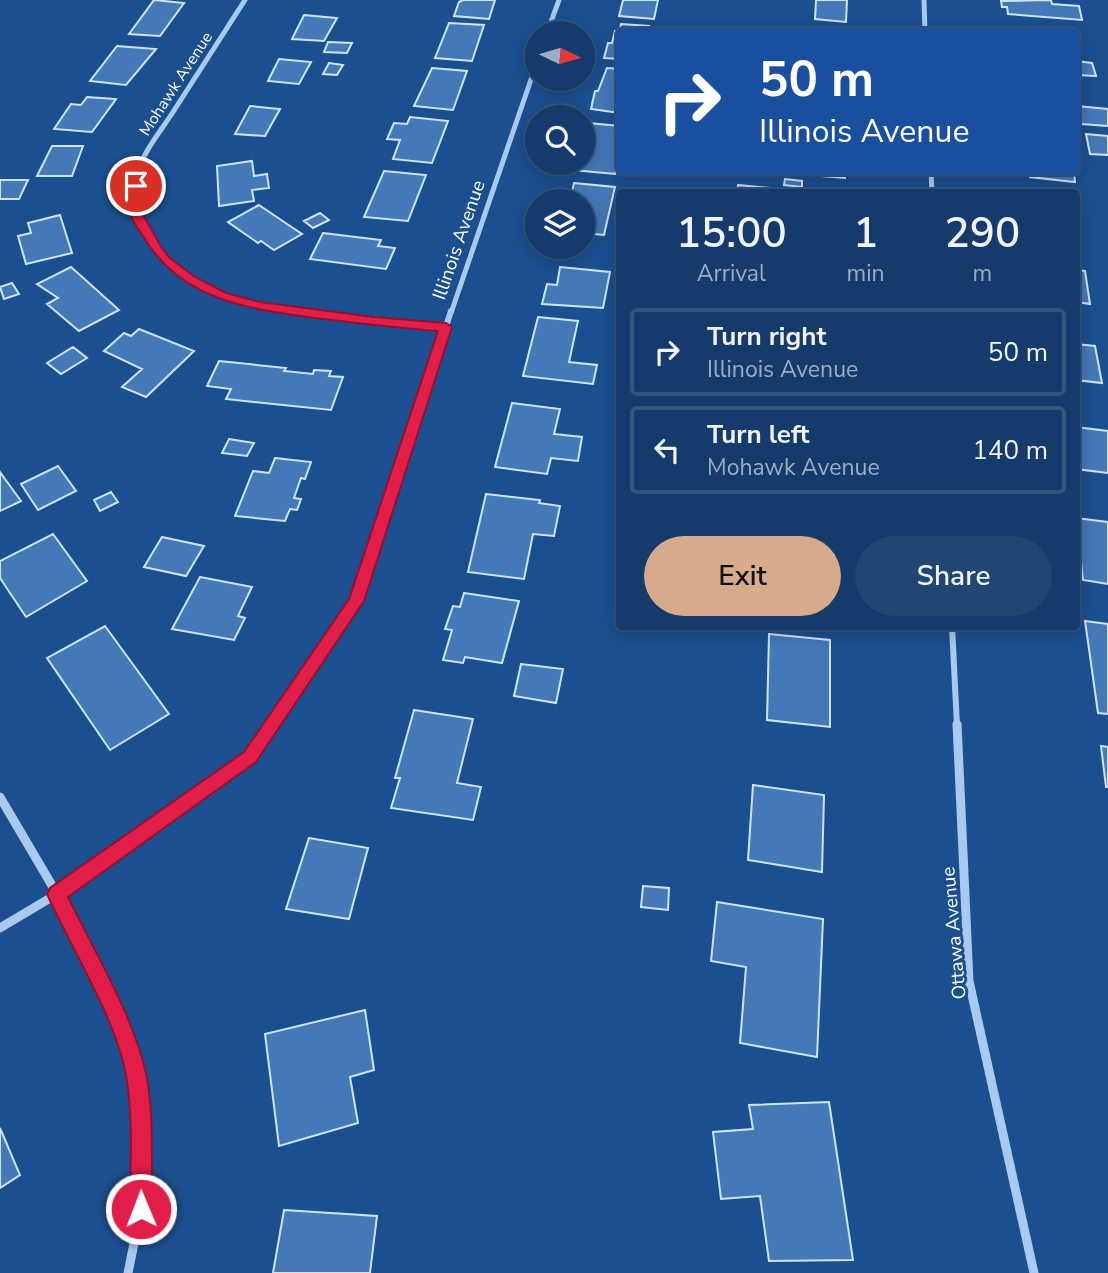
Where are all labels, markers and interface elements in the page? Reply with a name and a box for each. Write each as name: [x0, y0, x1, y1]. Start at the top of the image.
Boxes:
north arrow: [525, 21, 595, 91]
map controls: [525, 21, 595, 259]
street label: Mohawk Avenue: [134, 28, 218, 140]
text: 50 m: [759, 46, 874, 113]
icon: right: [644, 56, 735, 147]
button: search: [525, 105, 595, 175]
text: Illinois Avenue: [759, 110, 969, 153]
pin: [106, 156, 166, 216]
icon: arrive: [117, 167, 155, 205]
street label: Illinois Avenue: [426, 177, 492, 303]
button: layers: [525, 189, 595, 259]
text: 15:00: [676, 205, 787, 262]
text: 1: [853, 205, 878, 262]
text: 290: [944, 205, 1020, 262]
text: Arrival: [697, 258, 766, 289]
text: min: [847, 258, 885, 289]
text: m: [972, 258, 992, 289]
text: Turn right: [707, 319, 826, 354]
icon: right: [648, 333, 686, 371]
text: 50 m: [988, 335, 1048, 370]
text: Illinois Avenue: [707, 354, 858, 385]
text: Turn left: [707, 417, 810, 452]
icon: left: [648, 431, 686, 469]
text: 140 m: [972, 433, 1048, 468]
text: Mohawk Avenue: [707, 452, 880, 483]
button: Exit: [644, 536, 841, 616]
button: Share: [855, 536, 1052, 616]
street label: Ottawa Avenue: [935, 866, 973, 1000]
position arrow: [104, 1172, 178, 1246]

